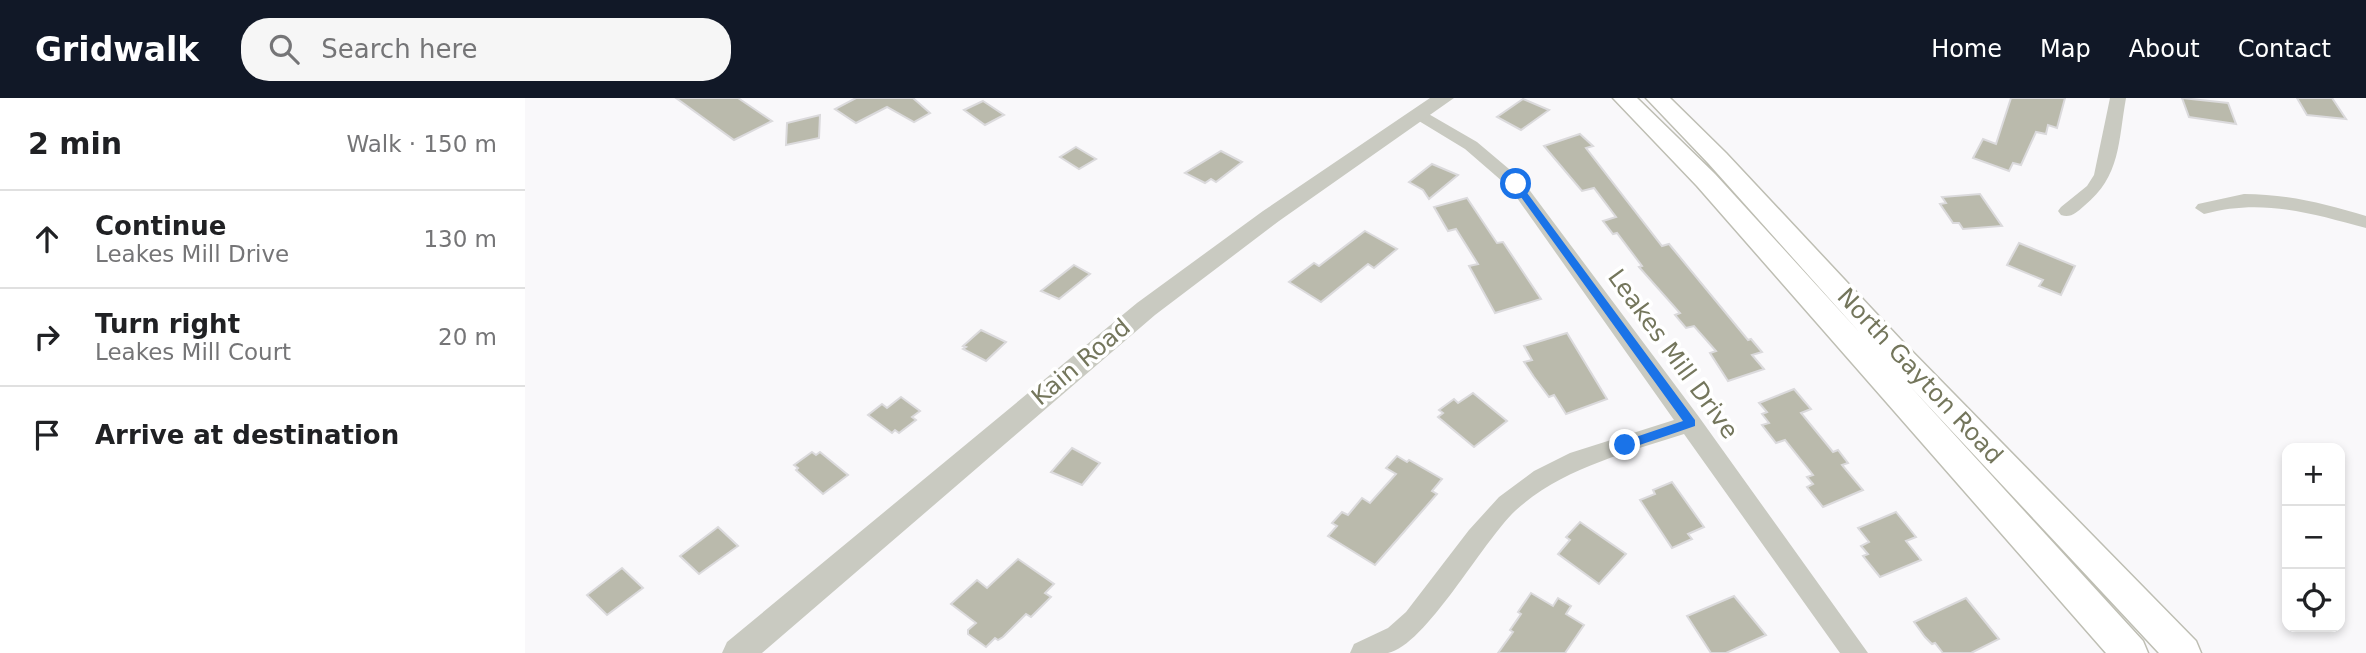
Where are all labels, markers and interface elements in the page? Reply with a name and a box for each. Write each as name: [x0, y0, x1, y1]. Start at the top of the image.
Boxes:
search box: [241, 18, 731, 81]
text: Gridwalk: [35, 30, 199, 69]
icon: search: [265, 30, 303, 68]
text: Search here: [321, 34, 478, 64]
text: Home: [1931, 35, 2002, 63]
text: Map: [2040, 35, 2091, 63]
text: About: [2129, 35, 2200, 63]
text: Contact: [2238, 35, 2331, 63]
text: 2 min: [28, 126, 122, 161]
text: Walk · 150 m: [346, 131, 497, 157]
route start: [1500, 168, 1531, 199]
text: Continue: [95, 211, 226, 241]
icon: ahead: [28, 220, 66, 258]
text: 130 m: [423, 226, 497, 252]
text: Leakes Mill Drive: [95, 241, 289, 267]
street label: Leakes Mill Drive: [1602, 264, 1744, 444]
street label: North Gayton Road: [1832, 283, 2008, 469]
text: Turn right: [95, 309, 240, 339]
street label: Kain Road: [1026, 313, 1136, 411]
icon: right: [28, 318, 66, 356]
text: 20 m: [438, 324, 497, 350]
text: Leakes Mill Court: [95, 339, 291, 365]
icon: arrive: [28, 416, 66, 454]
text: Arrive at destination: [95, 420, 399, 450]
route end: [1609, 429, 1640, 460]
map controls: [2282, 443, 2345, 632]
button: +: [2282, 443, 2345, 506]
button: −: [2282, 506, 2345, 569]
button: locate: [2282, 569, 2345, 632]

